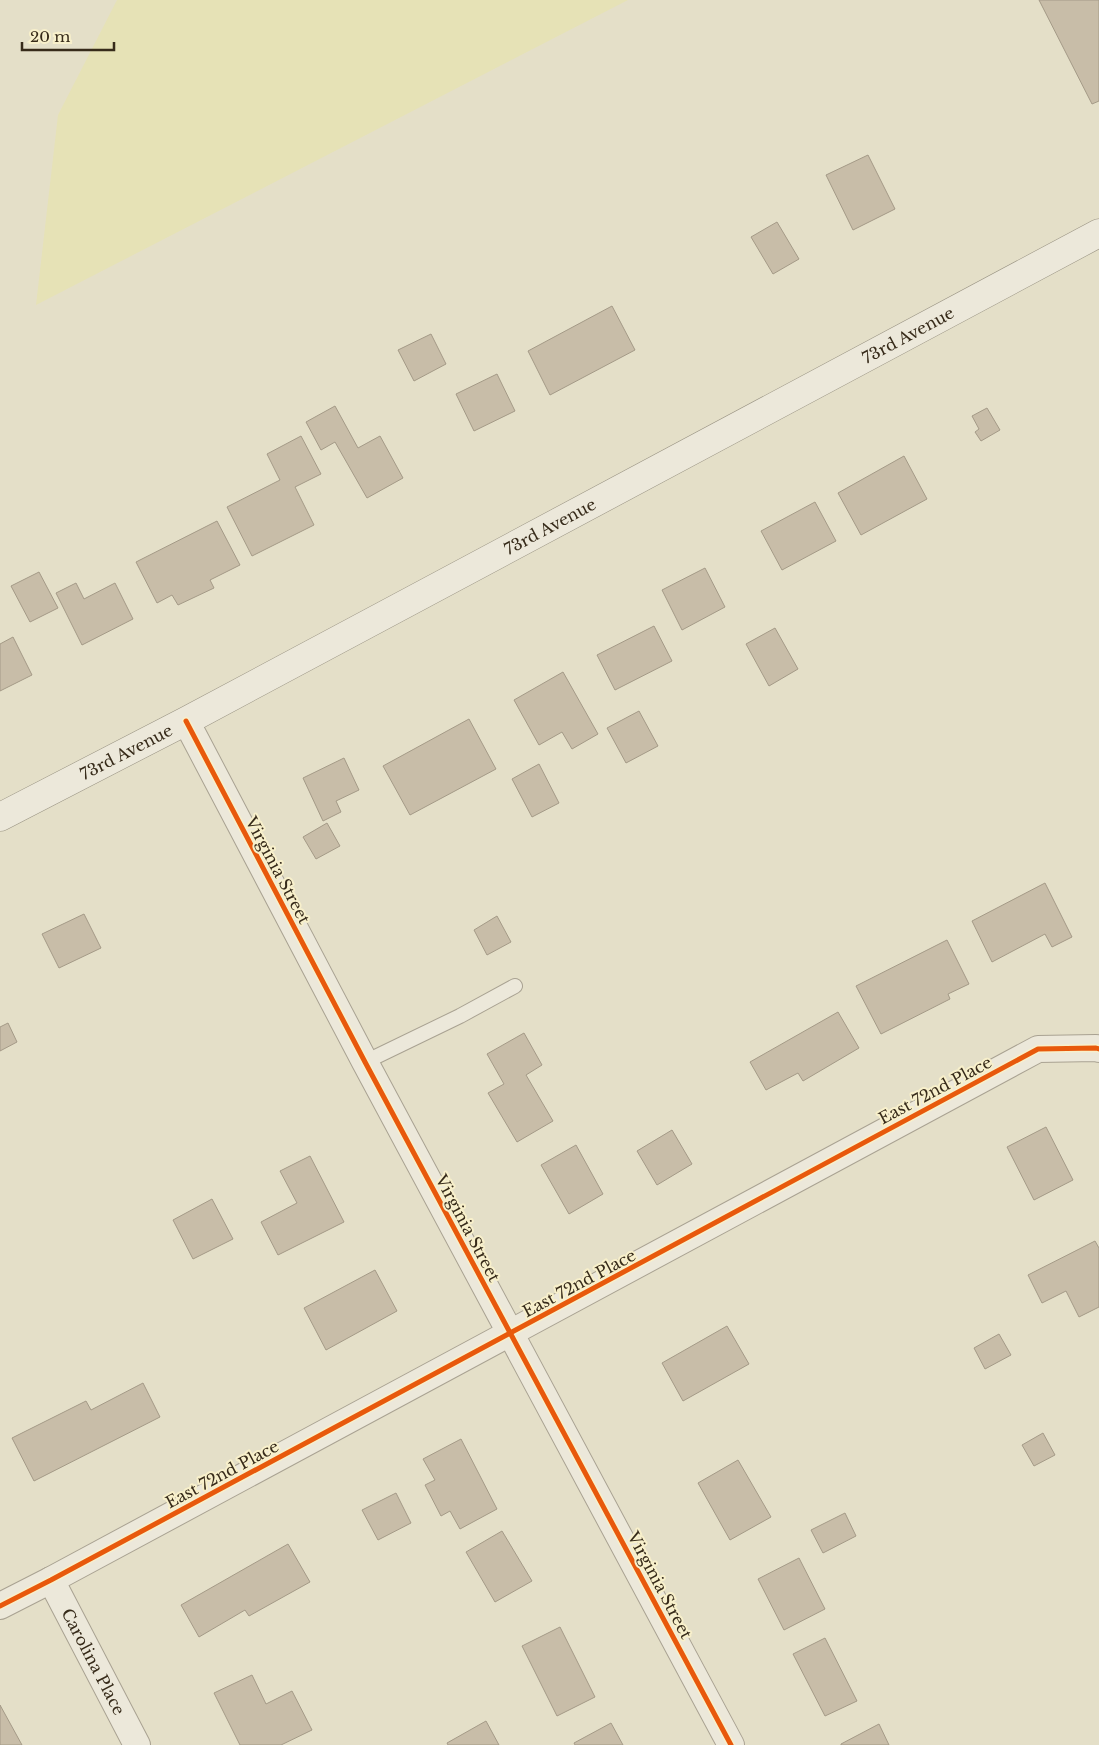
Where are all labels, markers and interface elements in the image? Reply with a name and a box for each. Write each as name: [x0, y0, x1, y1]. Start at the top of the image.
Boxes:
scale bar: [22, 20, 115, 52]
text: 20 m: [30, 27, 70, 46]
street label: 73rd Avenue: [859, 302, 957, 368]
street label: 73rd Avenue: [501, 494, 599, 559]
street label: 73rd Avenue: [77, 720, 176, 784]
street label: Virginia Street: [241, 812, 315, 927]
street label: East 72nd Place: [875, 1052, 995, 1128]
street label: Virginia Street: [431, 1170, 505, 1285]
street label: East 72nd Place: [519, 1245, 639, 1321]
street label: East 72nd Place: [162, 1436, 282, 1512]
street label: Virginia Street: [623, 1527, 697, 1642]
street label: Carolina Place: [58, 1605, 130, 1718]

